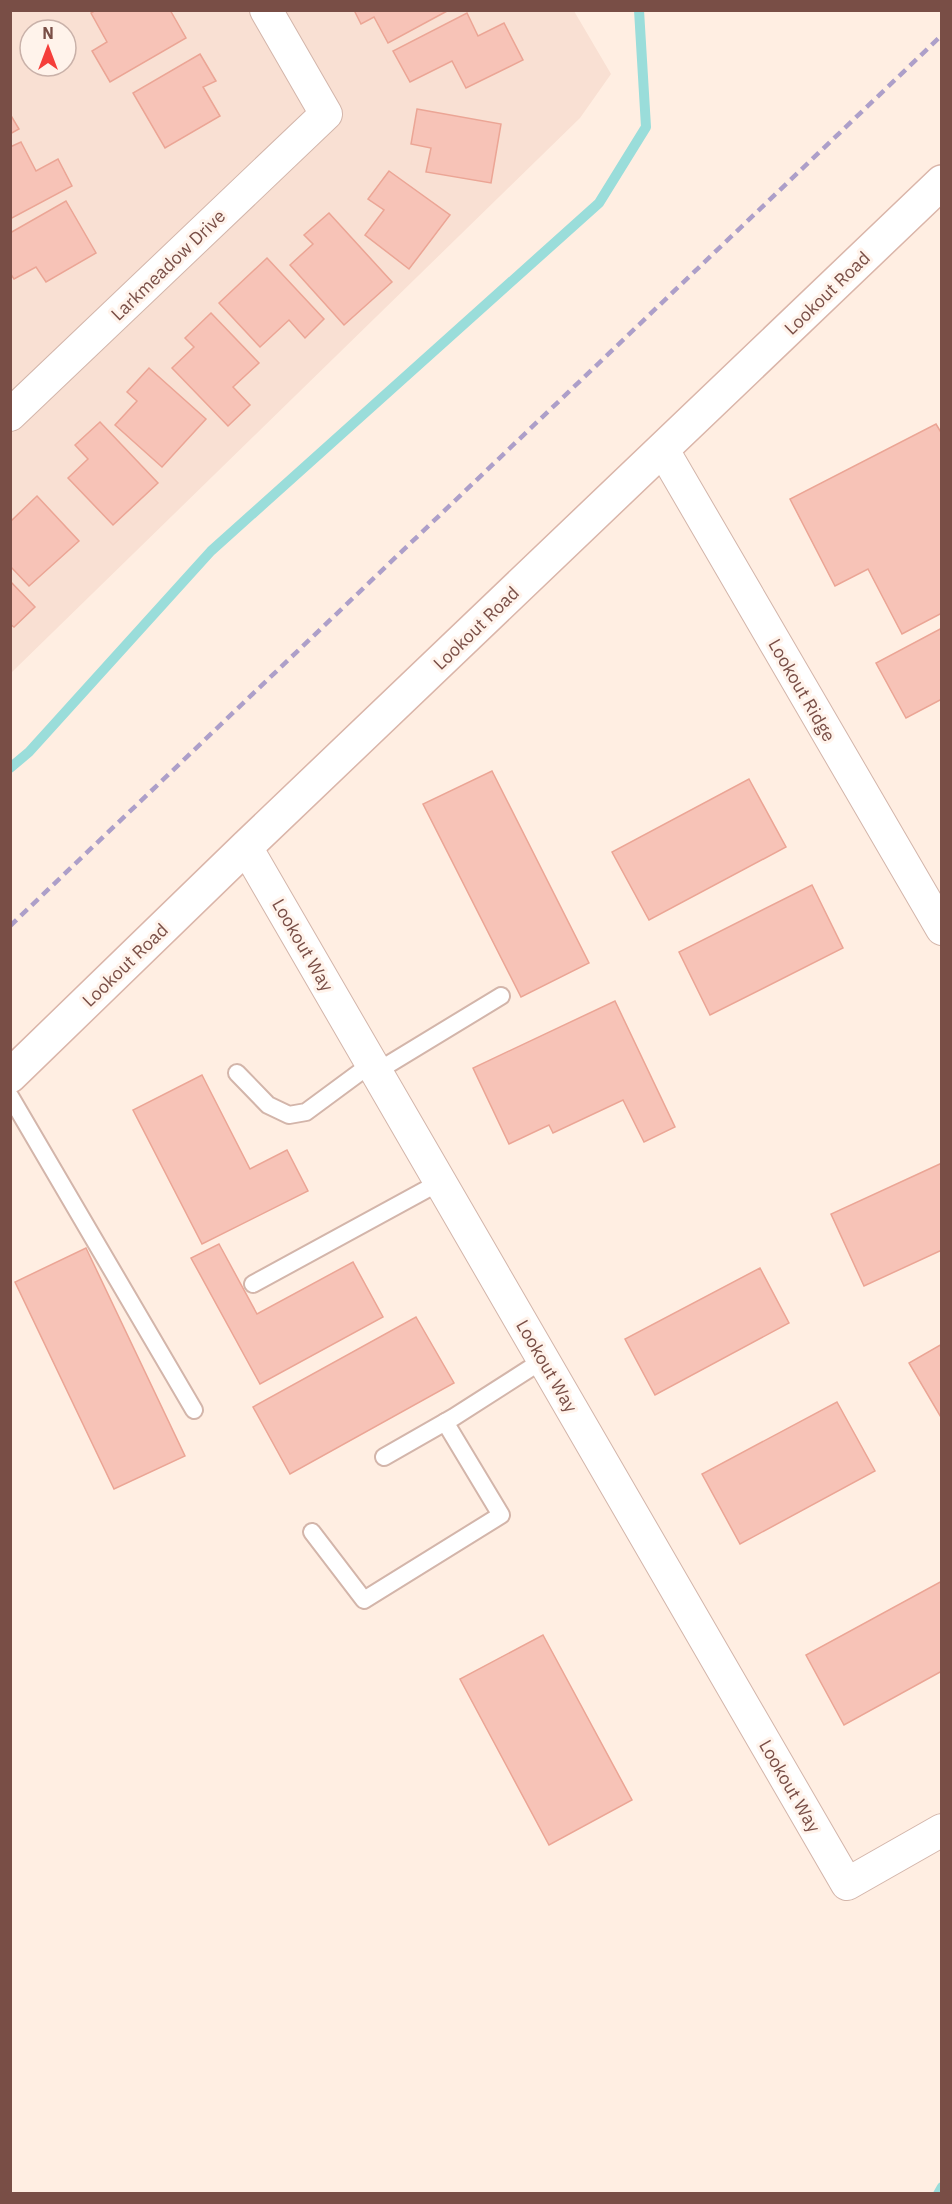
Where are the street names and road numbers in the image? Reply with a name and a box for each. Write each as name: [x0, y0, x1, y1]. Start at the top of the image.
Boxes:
street label: Larkmeadow Drive: [106, 204, 230, 325]
street label: Lookout Road: [779, 246, 875, 340]
street label: Lookout Road: [428, 581, 524, 675]
street label: Lookout Ridge: [763, 635, 841, 746]
street label: Lookout Way: [267, 894, 339, 996]
street label: Lookout Road: [77, 918, 173, 1012]
street label: Lookout Way: [511, 1315, 583, 1417]
street label: Lookout Way: [754, 1735, 826, 1837]

